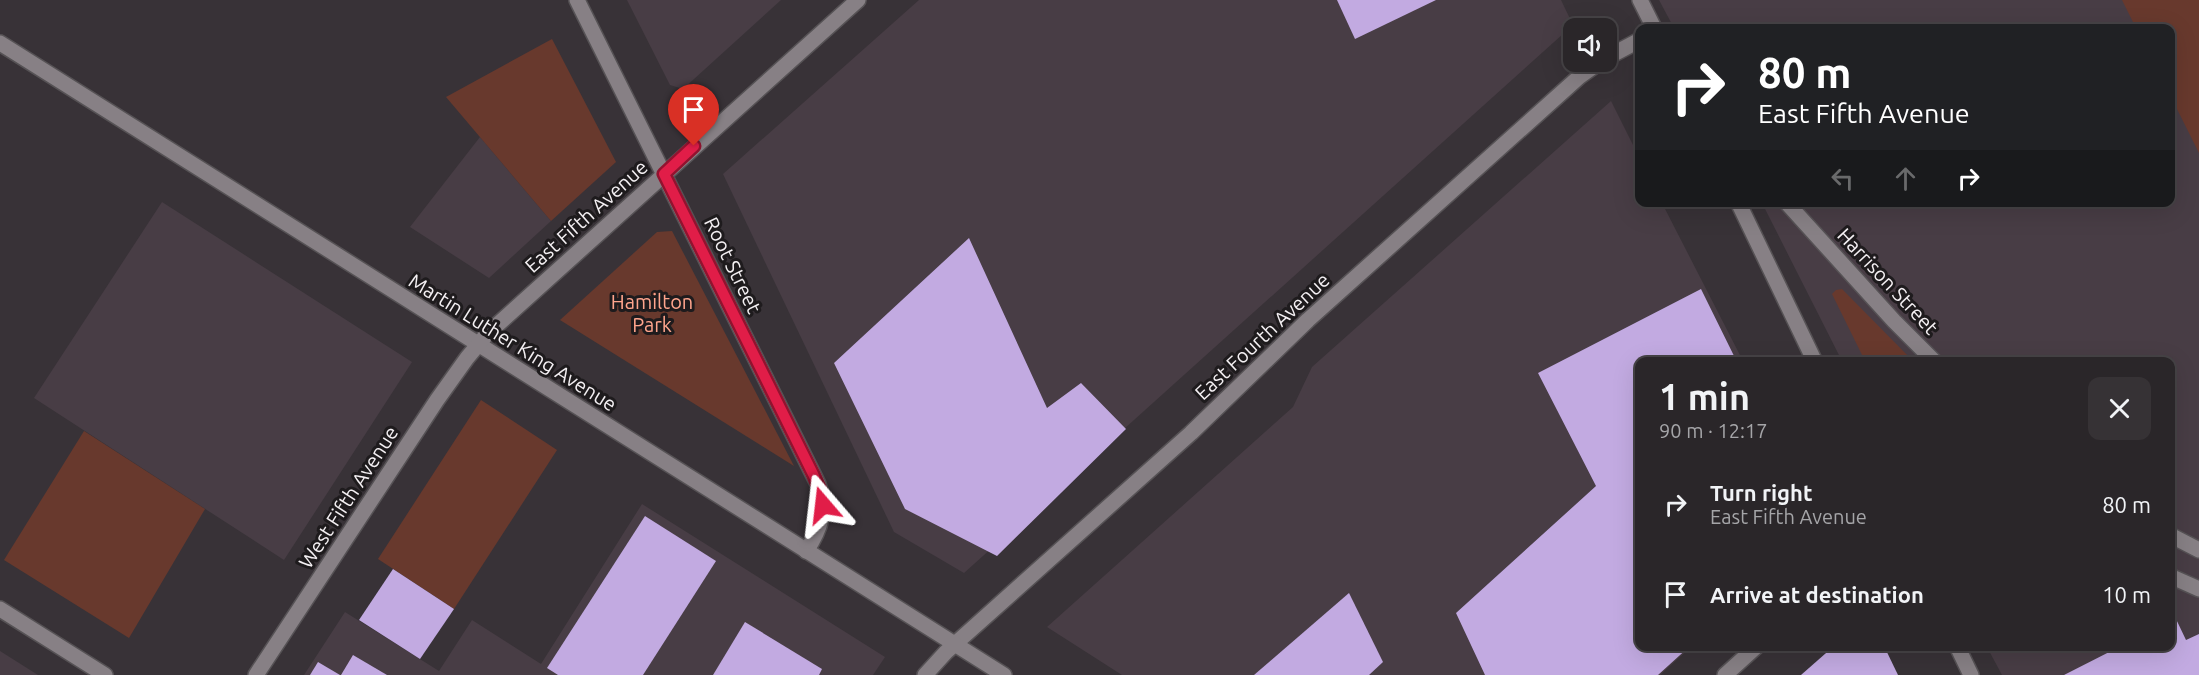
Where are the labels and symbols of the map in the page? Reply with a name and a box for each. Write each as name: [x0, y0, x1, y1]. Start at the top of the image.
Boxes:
pin: [668, 84, 719, 146]
street label: East Fifth Avenue: [520, 155, 652, 277]
street label: Root Street: [700, 213, 766, 317]
street label: Harrison Street: [1833, 223, 1943, 339]
street label: East Fourth Avenue: [1190, 268, 1334, 404]
street label: Martin Luther King Avenue: [405, 269, 621, 415]
park label: Hamilton Park: [611, 290, 693, 336]
street label: West Fifth Avenue: [294, 422, 402, 572]
position arrow: [791, 473, 855, 537]

